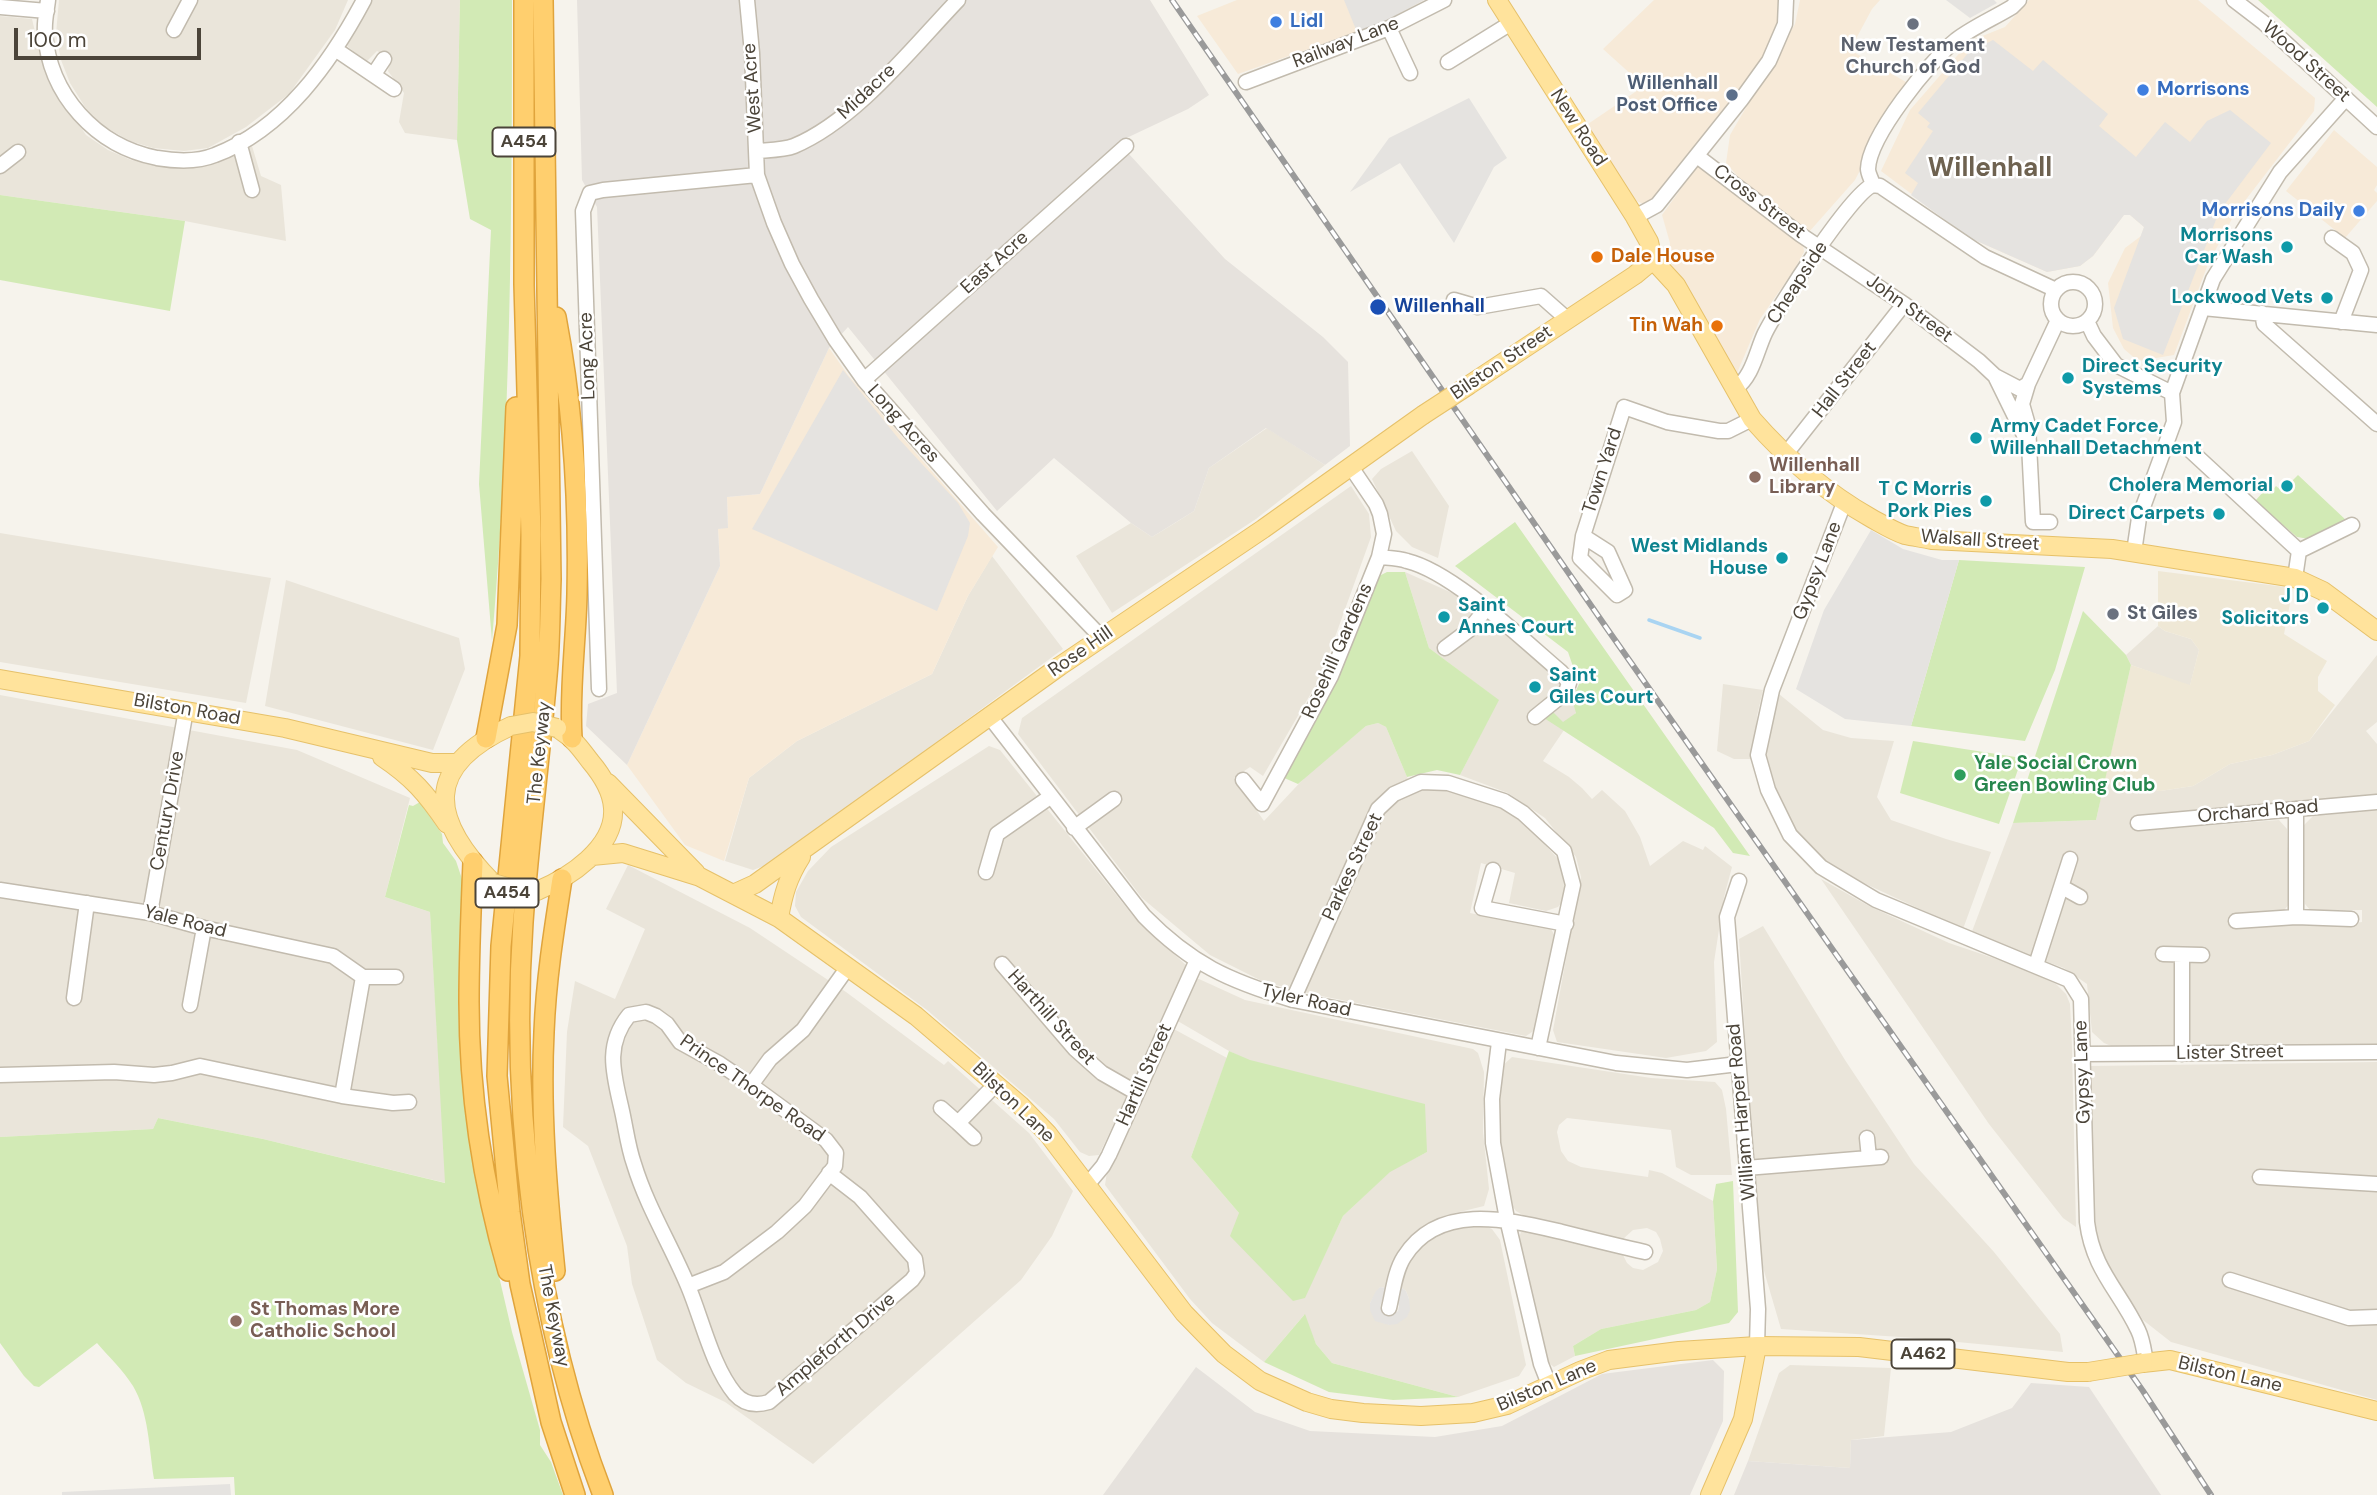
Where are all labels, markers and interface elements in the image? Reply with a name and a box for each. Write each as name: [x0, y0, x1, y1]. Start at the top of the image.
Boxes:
place label: Lidl: [1290, 11, 1323, 33]
street label: Railway Lane: [1290, 12, 1402, 74]
scale bar: [18, 14, 205, 58]
marker: Lidl: [1268, 14, 1284, 30]
marker: New Testament Church of God: [1905, 16, 1921, 32]
street label: Wood Street: [2257, 16, 2355, 108]
text: 100 m: [27, 26, 87, 54]
place label: New Testament Church of God: [1841, 35, 1985, 79]
street label: West Acre: [738, 42, 768, 134]
street label: Midacre: [833, 59, 901, 125]
place label: Willenhall Post Office: [1616, 73, 1718, 117]
place label: Morrisons: [2157, 79, 2250, 101]
marker: Morrisons: [2135, 82, 2151, 98]
street label: New Road: [1545, 85, 1611, 171]
marker: Willenhall Post Office: [1724, 87, 1740, 103]
road number: A454: [492, 127, 556, 156]
district label: Willenhall: [1928, 153, 2052, 185]
street label: Cross Street: [1708, 160, 1810, 244]
place label: Morrisons Daily: [2202, 200, 2345, 222]
marker: Morrisons Daily: [2351, 203, 2367, 219]
place label: Morrisons Car Wash: [2180, 225, 2273, 269]
street label: East Acre: [956, 227, 1034, 299]
street label: Cheapside: [1763, 237, 1833, 329]
marker: Morrisons Car Wash: [2279, 239, 2295, 255]
place label: Dale House: [1611, 246, 1715, 268]
marker: Dale House: [1589, 249, 1605, 265]
street label: John Street: [1861, 270, 1957, 348]
place label: Lockwood Vets: [2171, 287, 2313, 309]
marker: Lockwood Vets: [2319, 290, 2335, 306]
place label: Willenhall: [1394, 296, 1485, 318]
marker: Willenhall: [1368, 297, 1388, 317]
street label: Long Acre: [575, 312, 601, 400]
place label: Tin Wah: [1629, 315, 1703, 337]
marker: Tin Wah: [1709, 318, 1725, 334]
street label: Bilston Street: [1447, 321, 1557, 405]
street label: Hall Street: [1808, 337, 1882, 423]
place label: Direct Security Systems: [2082, 356, 2223, 400]
marker: Direct Security Systems: [2060, 370, 2076, 386]
street label: Long Acres: [862, 380, 944, 468]
place label: Army Cadet Force, Willenhall Detachment: [1990, 416, 2202, 460]
street label: Town Yard: [1578, 425, 1628, 517]
marker: Army Cadet Force, Willenhall Detachment: [1968, 430, 1984, 446]
place label: Willenhall Library: [1769, 455, 1860, 499]
marker: Willenhall Library: [1747, 469, 1763, 485]
place label: Cholera Memorial: [2109, 475, 2273, 497]
marker: Cholera Memorial: [2279, 478, 2295, 494]
place label: T C Morris Pork Pies: [1878, 479, 1972, 523]
marker: T C Morris Pork Pies: [1978, 493, 1994, 509]
place label: Direct Carpets: [2068, 503, 2205, 525]
marker: Direct Carpets: [2211, 506, 2227, 522]
street label: Gypsy Lane: [1789, 519, 1847, 623]
street label: Walsall Street: [1920, 525, 2040, 557]
place label: West Midlands House: [1631, 536, 1768, 580]
marker: West Midlands House: [1774, 550, 1790, 566]
street label: Rosehill Gardens: [1298, 580, 1378, 722]
place label: J D Solicitors: [2221, 586, 2309, 630]
place label: Saint Annes Court: [1458, 595, 1574, 639]
marker: J D Solicitors: [2315, 600, 2331, 616]
place label: St Giles: [2127, 603, 2198, 625]
marker: St Giles: [2105, 606, 2121, 622]
marker: Saint Annes Court: [1436, 609, 1452, 625]
street label: Rose Hill: [1044, 622, 1118, 682]
place label: Saint Giles Court: [1549, 665, 1653, 709]
marker: Saint Giles Court: [1527, 679, 1543, 695]
street label: Bilston Road: [132, 689, 242, 731]
street label: The Keyway: [523, 700, 557, 806]
street label: Century Drive: [146, 749, 190, 873]
place label: Yale Social Crown Green Bowling Club: [1974, 753, 2155, 797]
marker: Yale Social Crown Green Bowling Club: [1952, 767, 1968, 783]
street label: Orchard Road: [2197, 795, 2319, 829]
street label: Parkes Street: [1318, 810, 1388, 924]
road number: A454: [476, 878, 538, 908]
street label: Yale Road: [141, 901, 229, 943]
street label: Harthill Street: [1002, 966, 1100, 1070]
street label: Tyler Road: [1259, 980, 1353, 1022]
street label: Hartill Street: [1112, 1020, 1178, 1130]
street label: Gypsy Lane: [2070, 1020, 2096, 1124]
street label: William Harper Road: [1723, 1023, 1761, 1201]
street label: Prince Thorpe Road: [675, 1030, 829, 1148]
street label: Lister Street: [2176, 1041, 2284, 1065]
street label: Bilston Lane: [967, 1058, 1059, 1148]
street label: The Keyway: [532, 1263, 574, 1369]
street label: Ampleforth Drive: [772, 1288, 900, 1402]
place label: St Thomas More Catholic School: [250, 1299, 400, 1343]
marker: St Thomas More Catholic School: [228, 1313, 244, 1329]
road number: A462: [1892, 1339, 1954, 1368]
street label: Bilston Lane: [2176, 1352, 2284, 1398]
street label: Bilston Lane: [1494, 1355, 1600, 1417]

